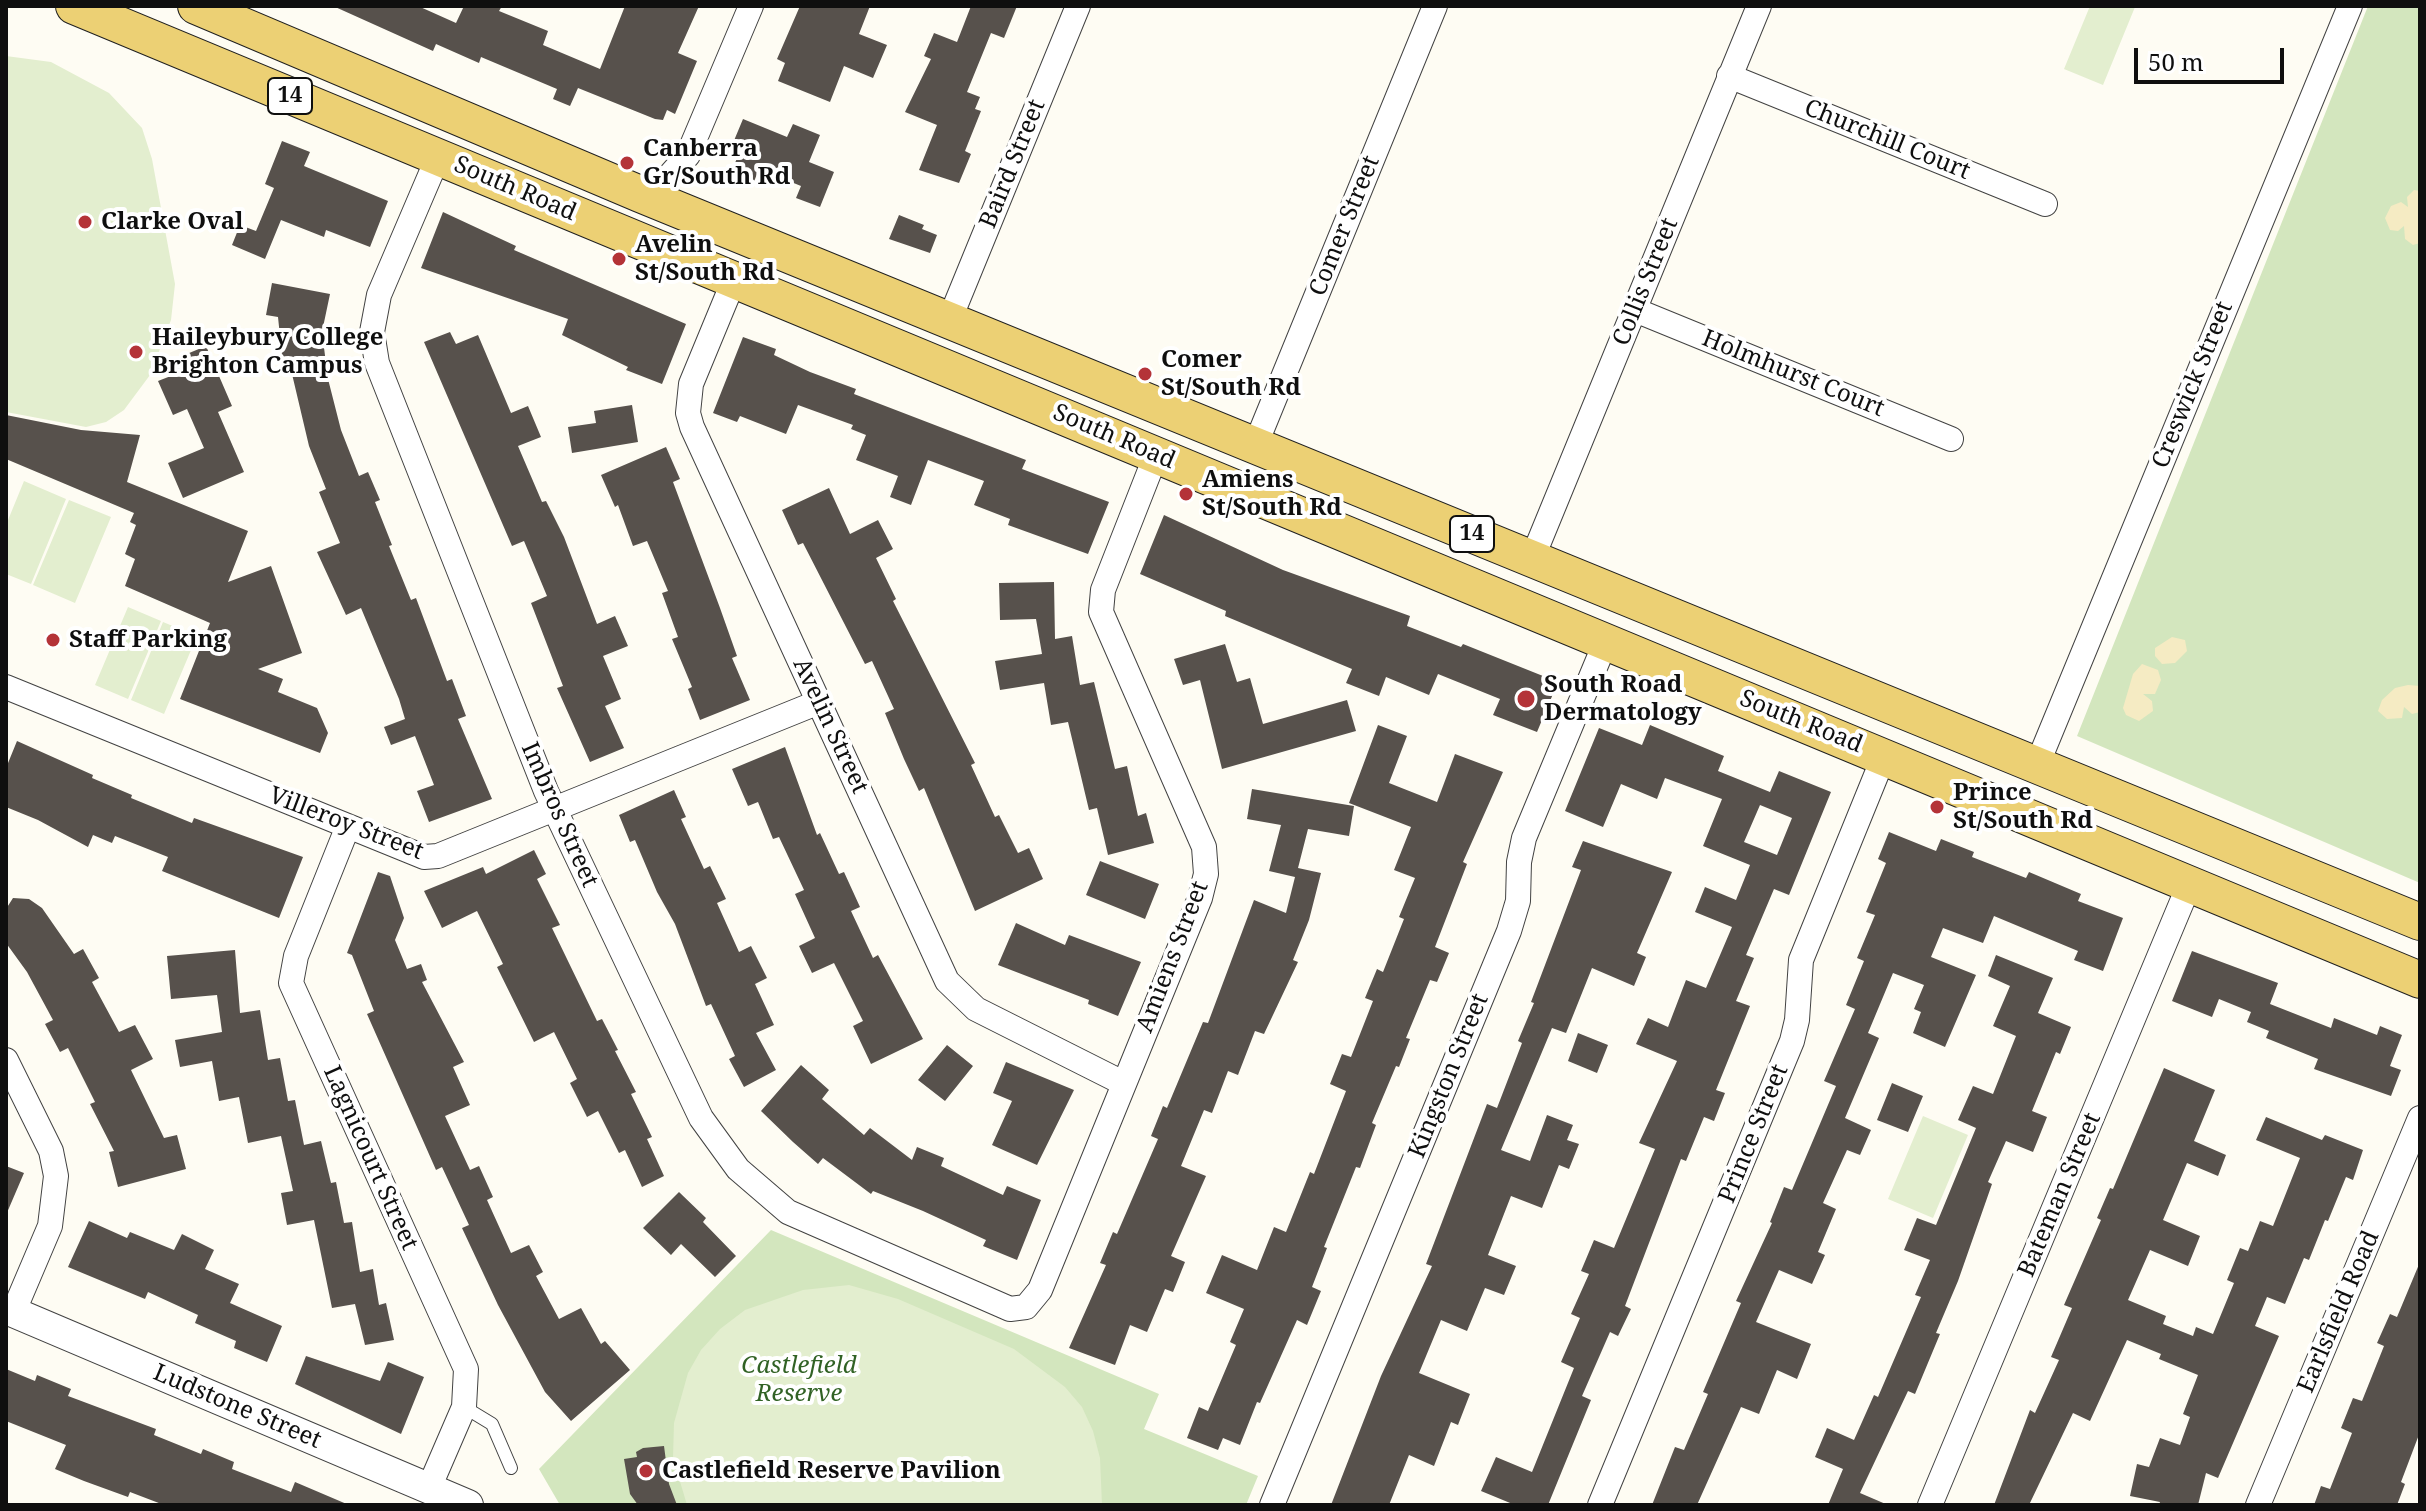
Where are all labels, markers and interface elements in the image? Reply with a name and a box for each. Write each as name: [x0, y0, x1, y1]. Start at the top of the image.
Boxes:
scale bar: [2138, 32, 2288, 82]
text: 50 m: [2148, 45, 2204, 78]
road number: 14: [268, 78, 312, 114]
street label: Churchill Court: [1800, 94, 1974, 186]
street label: Baird Street: [974, 96, 1052, 232]
place label: Canberra Gr/South Rd: [643, 135, 790, 191]
street label: South Road: [450, 150, 580, 228]
street label: Comer Street: [1304, 152, 1386, 300]
marker: Canberra Gr/South Rd: [618, 154, 636, 172]
place label: Clarke Oval: [101, 208, 244, 236]
marker: Clarke Oval: [76, 213, 94, 231]
street label: Collis Street: [1607, 214, 1685, 350]
place label: Avelin St/South Rd: [635, 231, 775, 287]
marker: Avelin St/South Rd: [610, 250, 628, 268]
street label: Creswick Street: [2146, 298, 2240, 472]
place label: Haileybury College Brighton Campus: [152, 324, 383, 380]
street label: Holmhurst Court: [1698, 324, 1888, 424]
marker: Haileybury College Brighton Campus: [127, 343, 145, 361]
place label: Comer St/South Rd: [1161, 346, 1301, 402]
marker: Comer St/South Rd: [1136, 365, 1154, 383]
street label: South Road: [1049, 398, 1179, 476]
place label: Amiens St/South Rd: [1202, 466, 1342, 522]
marker: Amiens St/South Rd: [1177, 485, 1195, 503]
road number: 14: [1450, 516, 1494, 552]
place label: Staff Parking: [69, 626, 227, 654]
marker: Staff Parking: [44, 631, 62, 649]
street label: Avelin Street: [786, 654, 874, 798]
place label: South Road Dermatology: [1544, 671, 1702, 727]
street label: South Road: [1735, 684, 1867, 760]
marker: South Road Dermatology: [1515, 688, 1537, 710]
street label: Imbros Street: [514, 738, 604, 892]
place label: Prince St/South Rd: [1953, 779, 2093, 835]
street label: Villeroy Street: [265, 781, 427, 867]
marker: Prince St/South Rd: [1928, 798, 1946, 816]
street label: Amiens Street: [1131, 877, 1215, 1037]
street label: Kingston Street: [1403, 990, 1495, 1162]
street label: Prince Street: [1713, 1061, 1795, 1207]
street label: Lagnicourt Street: [317, 1062, 423, 1254]
street label: Bateman Street: [2012, 1109, 2108, 1281]
street label: Earlsfield Road: [2292, 1227, 2386, 1397]
park label: Castlefield Reserve: [741, 1352, 857, 1408]
street label: Ludstone Street: [149, 1359, 325, 1455]
place label: Castlefield Reserve Pavilion: [662, 1457, 1001, 1485]
marker: Castlefield Reserve Pavilion: [637, 1462, 655, 1480]

